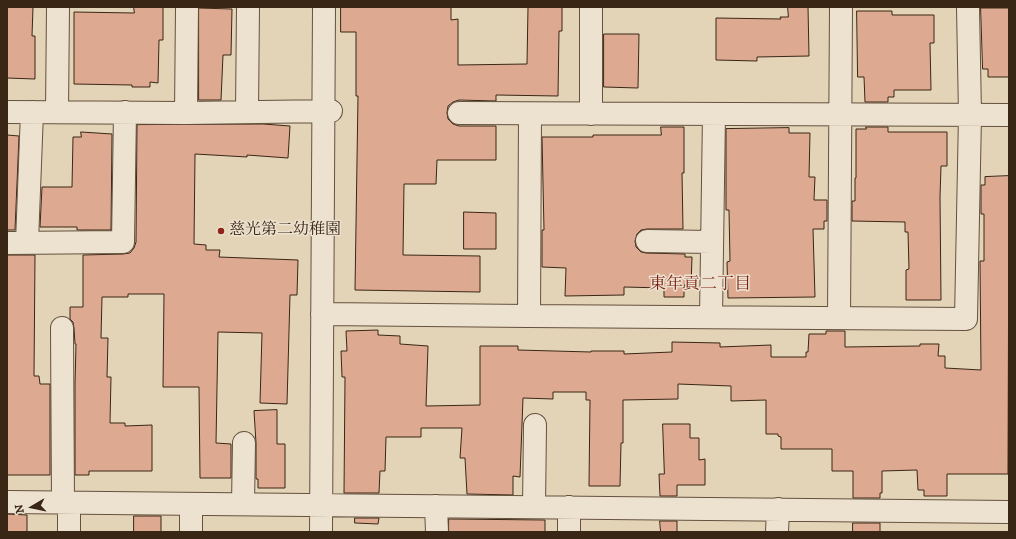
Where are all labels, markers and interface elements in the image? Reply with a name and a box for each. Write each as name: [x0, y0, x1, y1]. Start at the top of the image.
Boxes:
place label: 慈光第二幼稚園: [229, 221, 341, 241]
marker: 慈光第二幼稚園: [216, 226, 226, 236]
district label: 東年貢二丁目: [649, 275, 751, 295]
north arrow: [12, 487, 52, 527]
text: N: [13, 503, 28, 514]

